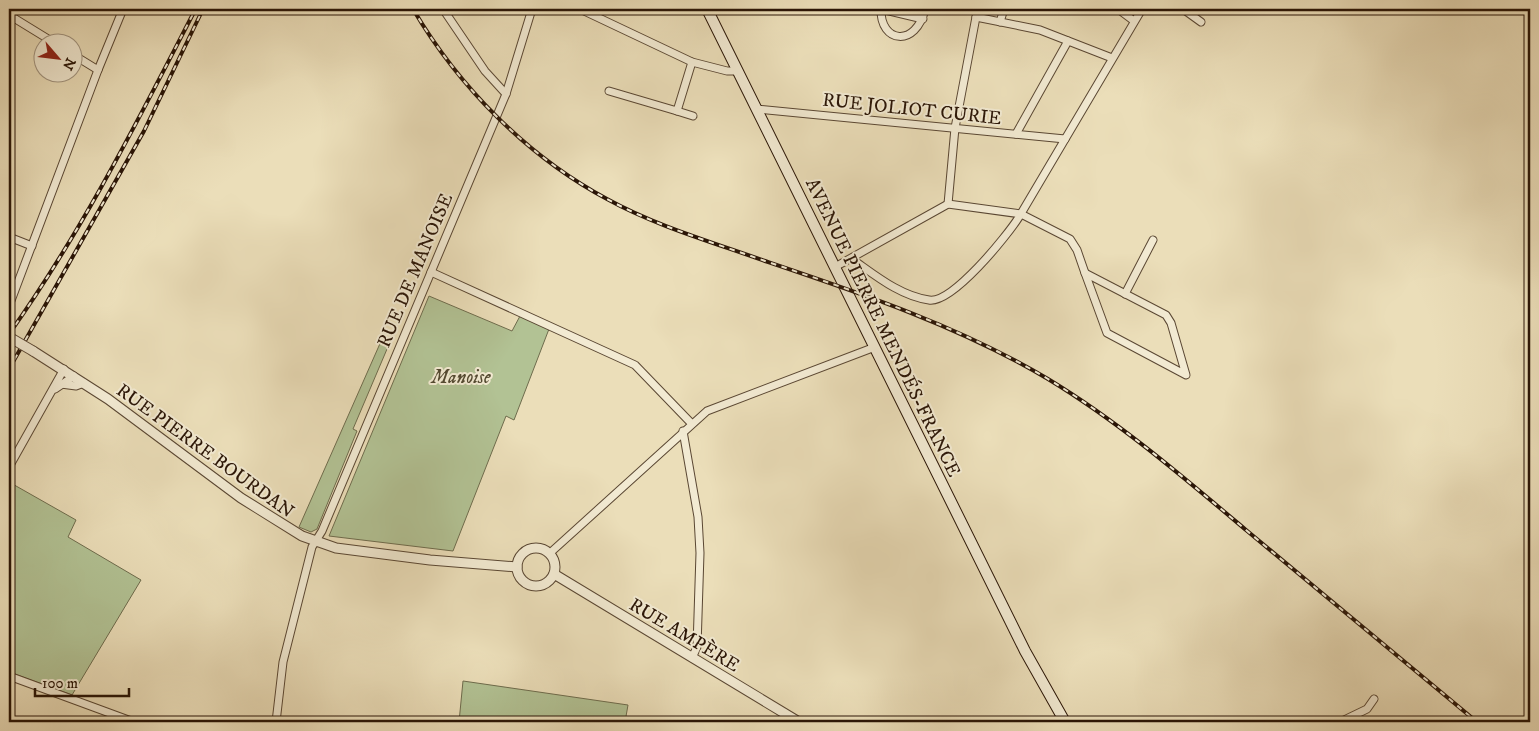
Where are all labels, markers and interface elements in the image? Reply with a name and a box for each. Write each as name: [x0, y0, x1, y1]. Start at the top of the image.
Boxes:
north arrow: [32, 32, 82, 82]
text: N: [58, 54, 79, 73]
street label: RUE JOLIOT CURIE: [821, 89, 1002, 130]
street label: AVENUE PIERRE MENDÉS-FRANCE: [800, 174, 966, 481]
street label: RUE DE MANOISE: [372, 190, 458, 351]
park label: Manoise: [430, 366, 491, 389]
street label: RUE PIERRE BOURDAN: [112, 379, 298, 523]
street label: RUE AMPÈRE: [625, 592, 744, 677]
scale bar: [35, 666, 129, 698]
text: 100 m: [42, 674, 78, 693]

